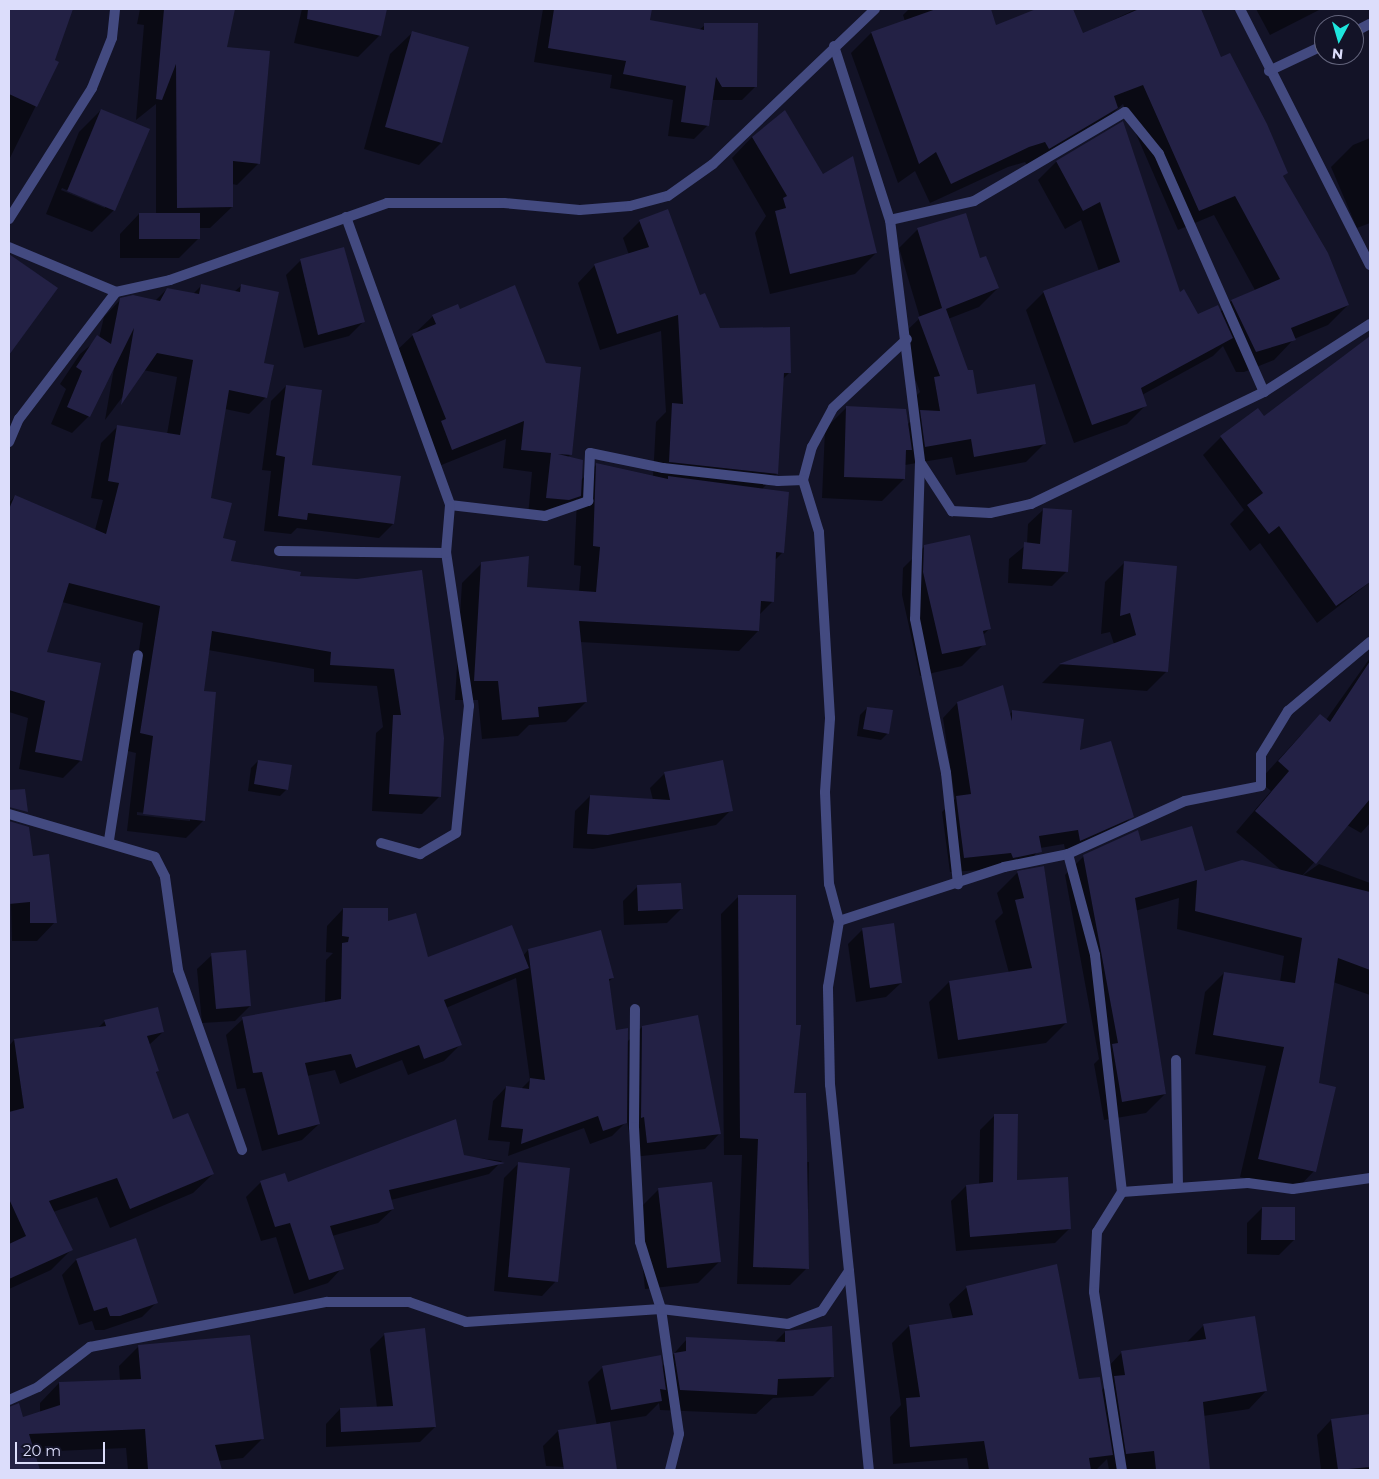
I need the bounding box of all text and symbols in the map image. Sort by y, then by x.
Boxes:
north arrow [1314,15,1364,65]
text: N [1331,44,1344,63]
scale bar [18,1432,108,1464]
text: 20 m [23,1441,61,1460]

